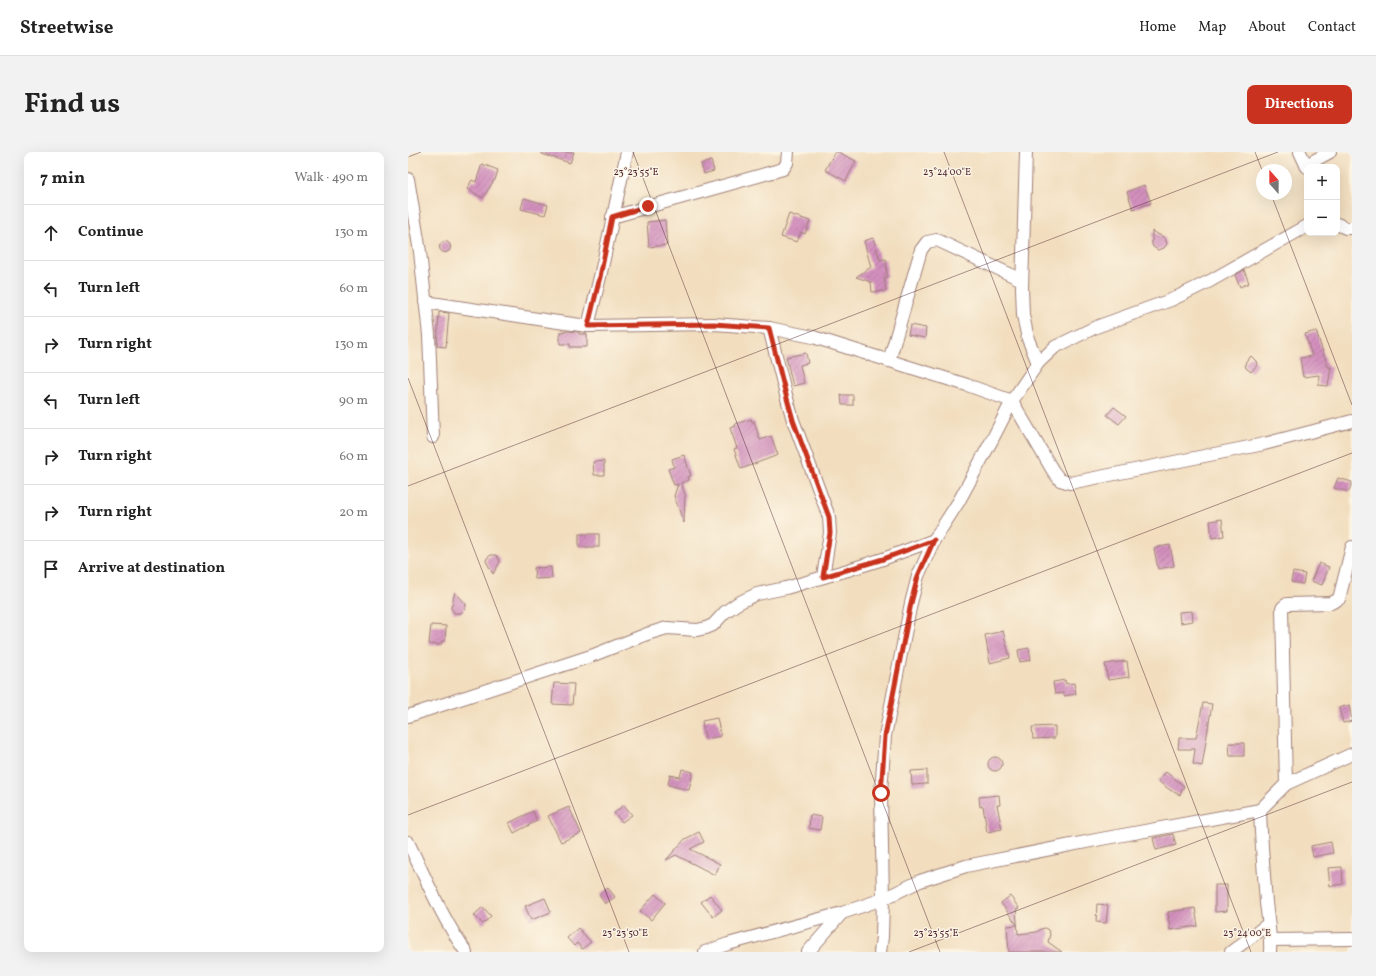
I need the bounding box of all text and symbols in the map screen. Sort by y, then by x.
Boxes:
text: Streetwise [20,15,113,41]
text: Home [1139,18,1176,37]
text: Map [1198,18,1226,37]
text: About [1248,18,1286,37]
text: Contact [1308,18,1356,37]
text: Find us [24,85,120,124]
button: Directions [1247,85,1352,124]
north arrow [1256,164,1292,200]
map controls [1304,164,1340,236]
button: + [1304,164,1340,200]
text: 23°23'55"E [613,165,659,179]
text: 23°24'00"E [923,165,971,179]
text: 7 min [40,167,85,190]
text: Walk · 490 m [294,169,368,187]
route end [639,197,657,215]
button: − [1304,200,1340,236]
icon: ahead [40,222,62,244]
text: Continue [78,222,143,243]
text: 130 m [335,224,368,242]
icon: left [40,278,62,300]
text: Turn left [78,278,140,299]
text: 60 m [340,280,368,298]
icon: right [40,334,62,356]
text: Turn right [78,334,152,355]
text: 130 m [335,336,368,354]
icon: left [40,390,62,412]
text: Turn left [78,390,140,411]
text: 90 m [339,392,368,410]
icon: right [40,446,62,468]
text: Turn right [78,446,152,467]
text: 60 m [340,448,368,466]
icon: right [40,502,62,524]
text: Turn right [78,502,152,523]
text: 20 m [339,504,368,522]
icon: arrive [40,558,62,580]
text: Arrive at destination [78,558,225,579]
route start [872,784,890,802]
text: 23°23'50"E [602,926,648,940]
text: 23°23'55"E [913,926,959,940]
text: 23°24'00"E [1223,926,1271,940]

